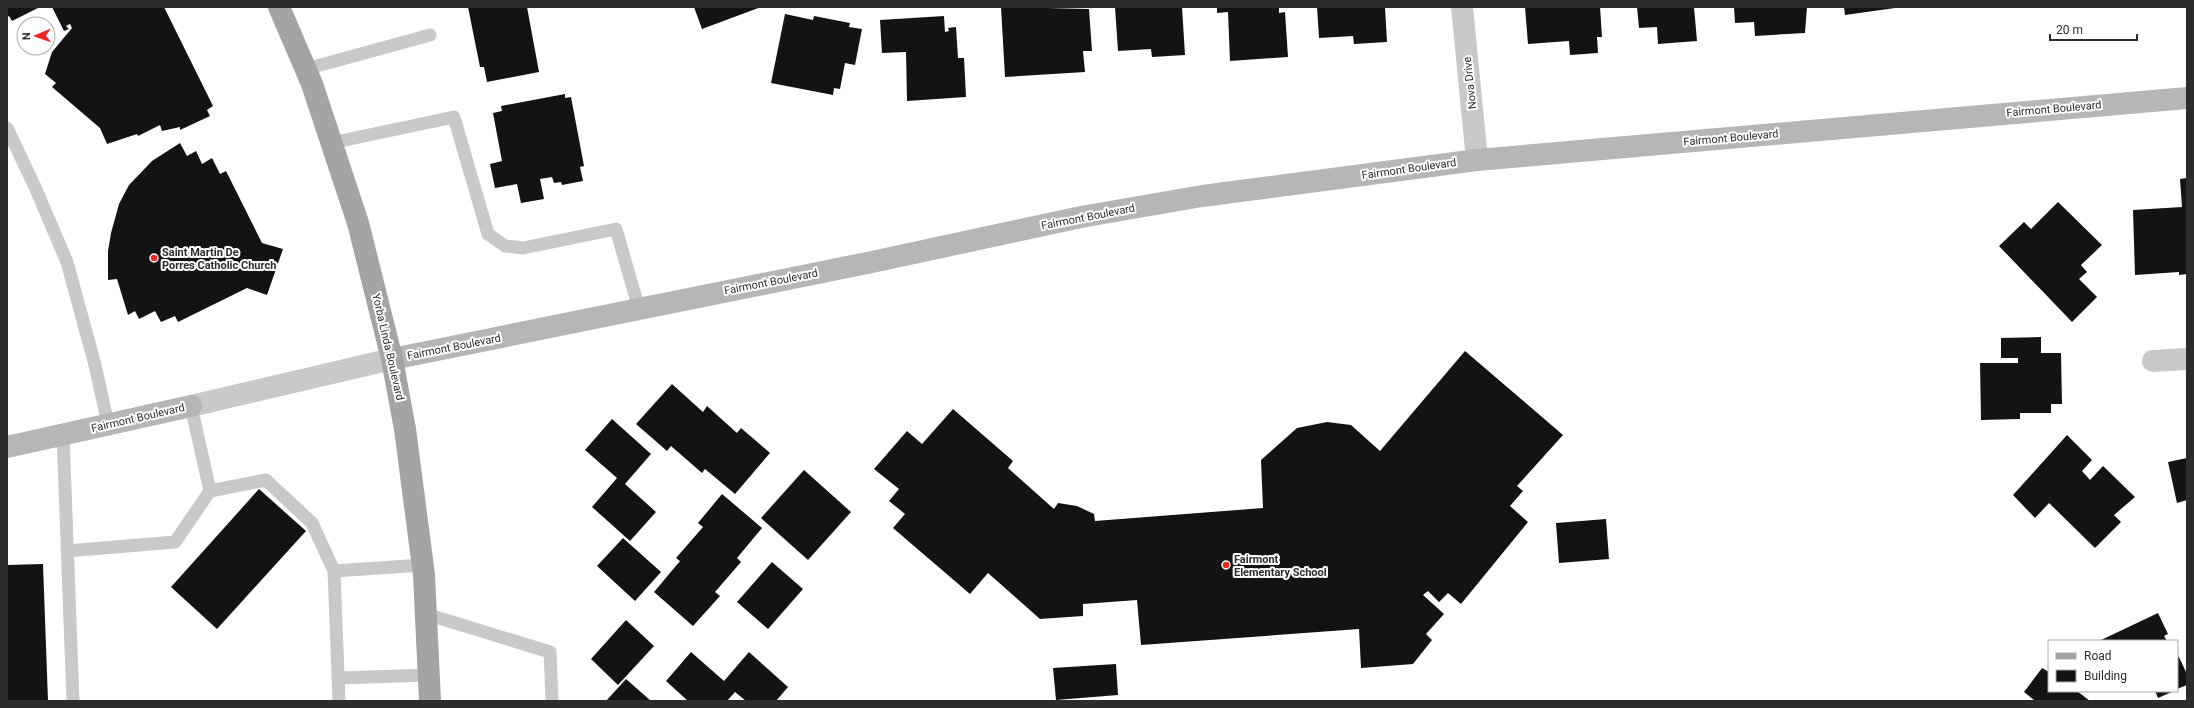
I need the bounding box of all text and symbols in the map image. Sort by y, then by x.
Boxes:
north arrow [16,16,56,56]
scale bar [2050,16,2137,42]
text: 20 m [2056,23,2083,37]
text: N [20,32,33,40]
street label: Nova Drive [1461,56,1479,110]
street label: Fairmont Boulevard [2006,98,2102,120]
street label: Fairmont Boulevard [1683,127,1779,149]
street label: Fairmont Boulevard [1361,156,1457,182]
street label: Fairmont Boulevard [1040,202,1136,232]
place label: Saint Martin De Porres Catholic Church [162,246,276,272]
marker: Saint Martin De Porres Catholic Church [149,253,159,263]
street label: Fairmont Boulevard [723,267,819,297]
street label: Yorba Linda Boulevard [369,292,407,402]
street label: Fairmont Boulevard [406,332,502,362]
street label: Fairmont Boulevard [90,401,186,435]
place label: Fairmont Elementary School [1234,553,1327,579]
marker: Fairmont Elementary School [1221,560,1231,570]
legend [2048,640,2178,692]
text: Road [2084,649,2112,663]
text: Building [2084,669,2127,683]

